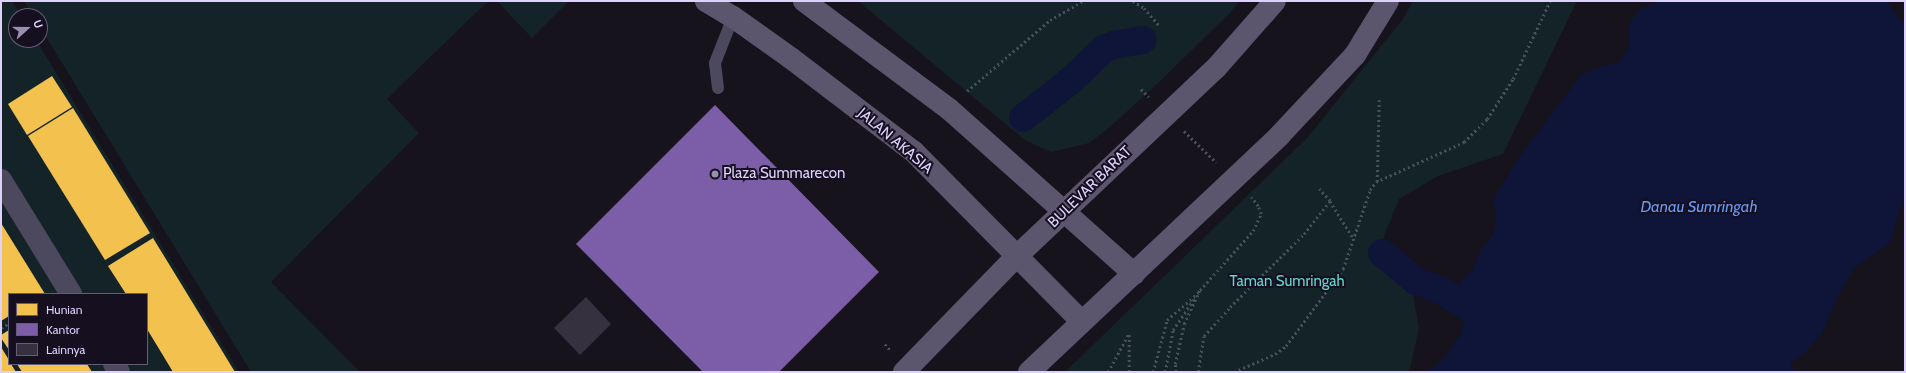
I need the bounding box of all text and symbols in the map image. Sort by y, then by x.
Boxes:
north arrow [8,8,48,48]
text: U [30,18,46,30]
street label: JALAN AKASIA [854,104,936,178]
street label: BULEVAR BARAT [1044,143,1136,231]
place label: Plaza Summarecon [723,165,845,183]
marker: Plaza Summarecon [710,169,720,179]
water label: Danau Sumringah [1640,197,1758,217]
park label: Taman Sumringah [1229,273,1345,291]
legend [8,293,148,365]
text: Hunian [46,302,82,317]
text: Kantor [46,322,80,337]
text: Lainnya [46,342,85,357]

